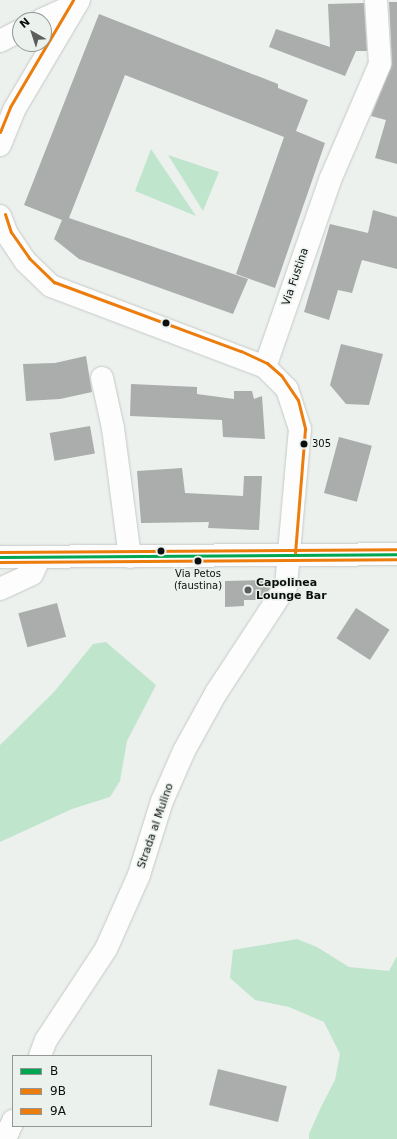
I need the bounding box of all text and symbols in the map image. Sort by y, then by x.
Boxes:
north arrow [12,12,52,52]
text: N [17,15,32,31]
street label: Via Fustina [280,246,312,308]
unlabelled marker [161,318,171,328]
place label: 305 [312,438,331,450]
marker: 305 [299,439,309,449]
unlabelled marker [156,546,166,556]
marker: Via Petos (faustina) [193,556,203,566]
place label: Via Petos (faustina) [174,567,222,590]
place label: Capolinea Lounge Bar [256,577,327,603]
marker: Capolinea Lounge Bar [243,585,253,595]
street label: Strada al Mulino [135,782,177,870]
legend [12,1055,152,1127]
text: B [50,1064,58,1078]
text: 9B [50,1084,66,1098]
text: 9A [50,1104,66,1118]

